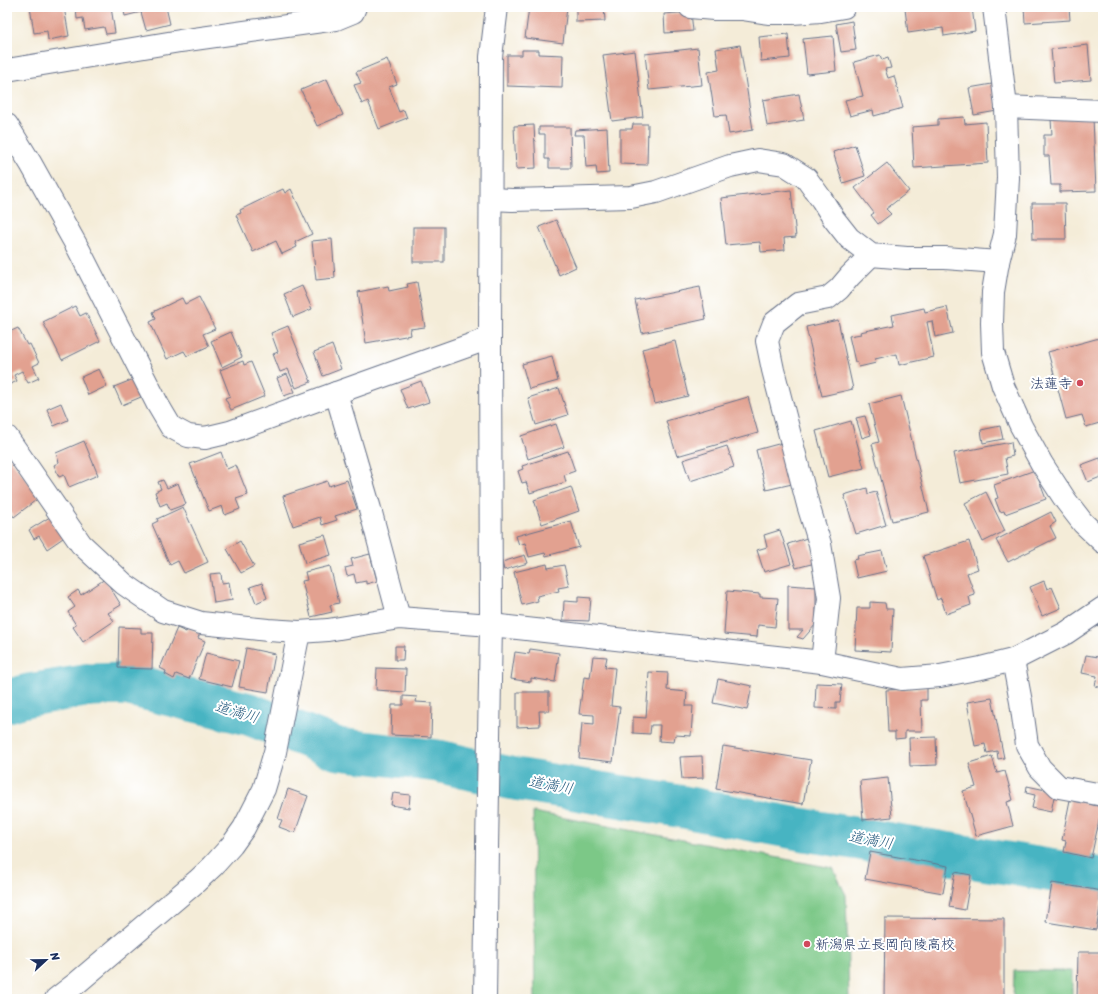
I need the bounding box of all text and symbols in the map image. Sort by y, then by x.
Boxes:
place label: 法蓮寺 [1030,371,1072,396]
marker: 法蓮寺 [1075,378,1085,388]
water label: 道満川 [212,693,262,731]
water label: 道満川 [527,768,575,802]
water label: 道満川 [847,823,895,857]
place label: 新潟県立長岡向陵高校 [815,932,955,957]
marker: 新潟県立長岡向陵高校 [802,939,812,949]
north arrow [26,940,66,980]
text: N [44,948,65,964]

